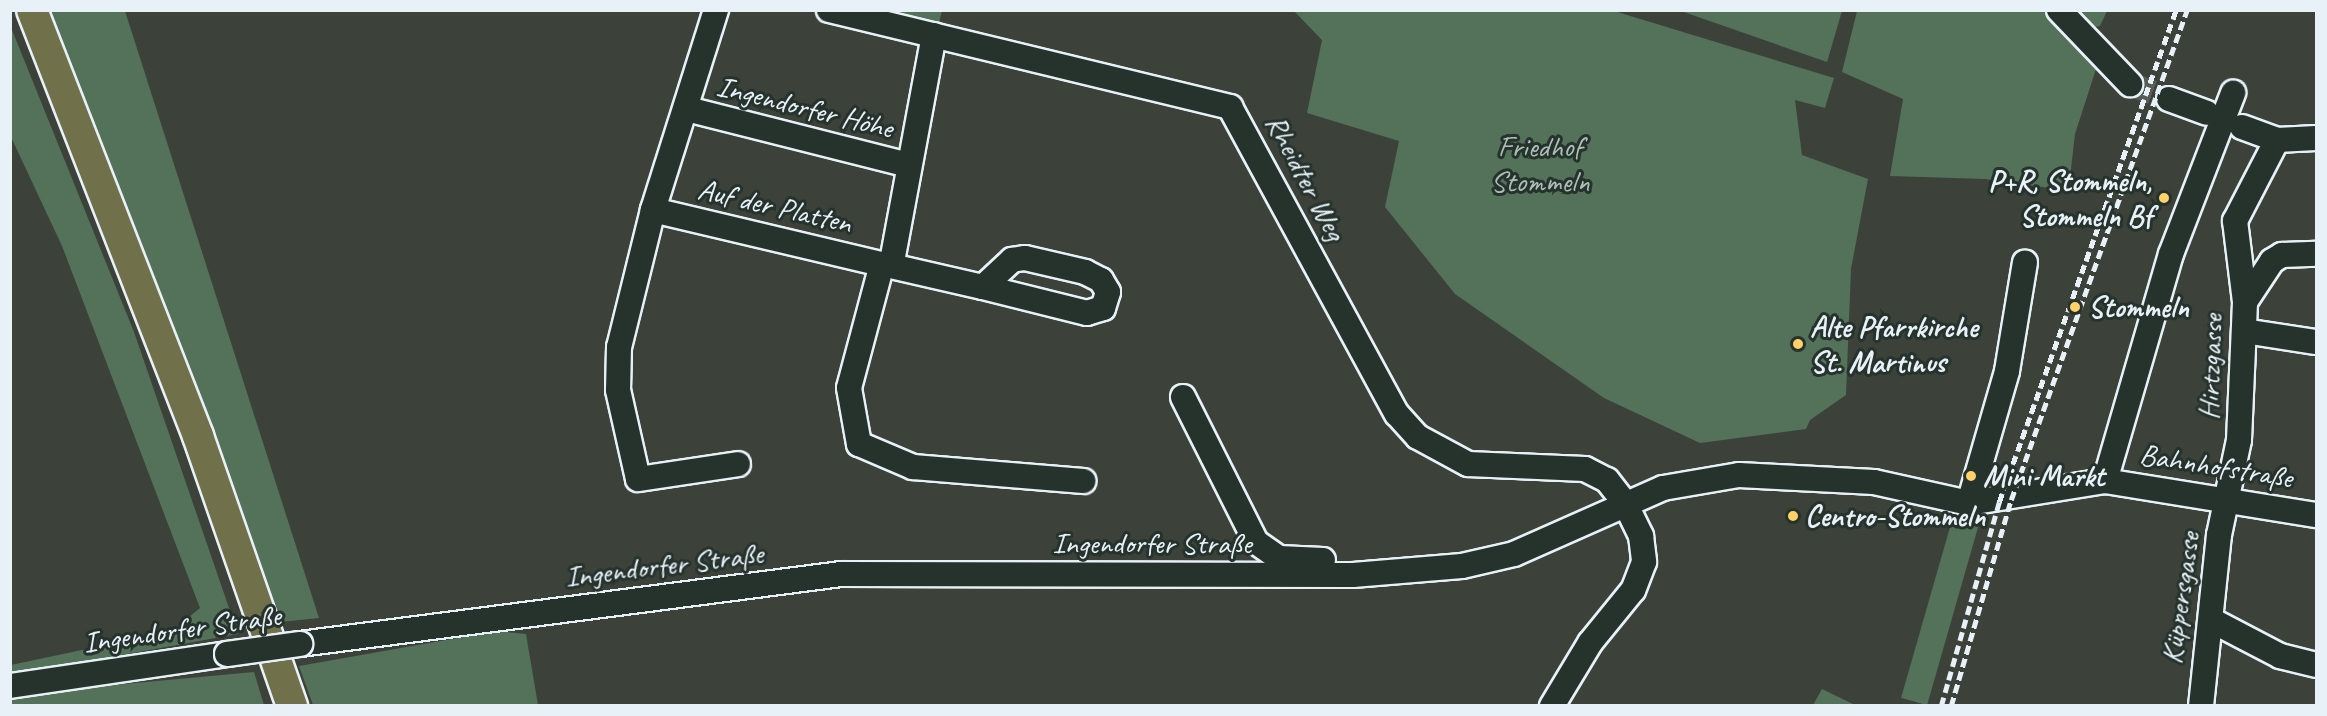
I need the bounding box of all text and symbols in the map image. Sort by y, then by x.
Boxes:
street label: Ingendorfer Höhe [713,68,897,146]
street label: Rheidter Weg [1258,108,1354,246]
park label: Friedhof Stommeln [1490,128,1590,198]
place label: P+R, Stommeln, Stommeln Bf [1988,163,2152,234]
street label: Auf der Platten [694,171,856,241]
marker: P+R, Stommeln, Stommeln Bf [2157,191,2171,205]
place label: Stommeln [2088,289,2189,325]
marker: Stommeln [2066,298,2084,316]
place label: Alte Pfarrkirche St. Martinus [1810,309,1979,380]
street label: Hirtzgasse [2190,313,2230,421]
marker: Alte Pfarrkirche St. Martinus [1791,337,1805,351]
street label: Bahnhofstraße [2137,436,2295,496]
place label: Mini Markt [1983,458,2105,494]
marker: Mini Markt [1964,469,1978,483]
place label: Centro-Stommeln [1805,498,1985,534]
marker: Centro-Stommeln [1786,509,1800,523]
street label: Ingendorfer Straße [1052,525,1252,561]
street label: Küppersgasse [2153,530,2207,666]
street label: Ingendorfer Straße [563,535,765,595]
street label: Ingendorfer Straße [81,597,283,661]

